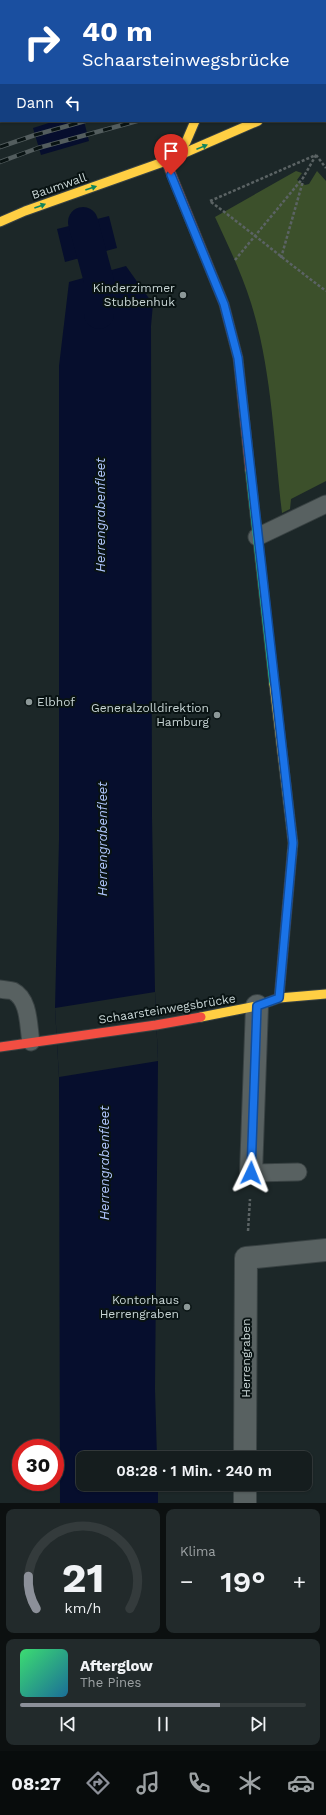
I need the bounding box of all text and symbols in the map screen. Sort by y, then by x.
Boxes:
text: 40 m [82,15,152,48]
icon: right [16,16,68,68]
text: Schaarsteinwegsbrücke [82,49,290,70]
icon: left [62,92,84,114]
text: Dann [16,94,54,112]
pin [154,134,188,175]
icon: arrive [160,140,182,162]
one-way arrow [196,143,208,149]
street label: Baumwall [30,170,89,202]
one-way arrow [86,184,98,190]
one-way arrow [35,202,47,208]
place label: Kinderzimmer Stubbenhuk [93,281,175,309]
marker: Kinderzimmer Stubbenhuk [178,290,188,300]
water label: Herrengrabenfleet [93,457,108,572]
place label: Elbhof [37,695,75,709]
marker: Elbhof [24,697,34,707]
place label: Generalzolldirektion Hamburg [91,701,210,729]
marker: Generalzolldirektion Hamburg [212,710,222,720]
water label: Herrengrabenfleet [95,781,110,896]
street label: Schaarsteinwegsbrücke [98,991,237,1027]
water label: Herrengrabenfleet [97,1105,112,1220]
position arrow [230,1152,272,1194]
place label: Kontorhaus Herrengraben [100,1293,179,1321]
marker: Kontorhaus Herrengraben [182,1302,192,1312]
street label: Herrengraben [239,1318,253,1398]
speed limit sign: 30 [12,1439,64,1491]
text: 08:28 · 1 Min. · 240 m [116,1462,272,1480]
text: Klima [180,1544,216,1559]
text: 21 [62,1553,104,1602]
text: 19° [220,1564,266,1599]
text: − [180,1569,193,1594]
text: + [293,1569,306,1594]
text: km/h [65,1600,101,1616]
text: Afterglow [80,1657,153,1675]
text: The Pines [80,1675,141,1690]
icon: previous [57,1713,79,1735]
icon: pause [152,1713,174,1735]
icon: next [247,1713,269,1735]
icon: directions [84,1769,112,1797]
icon: music [134,1769,162,1797]
icon: phone [185,1769,213,1797]
icon: climate [236,1769,264,1797]
icon: car [287,1769,315,1797]
text: 08:27 [11,1773,61,1794]

